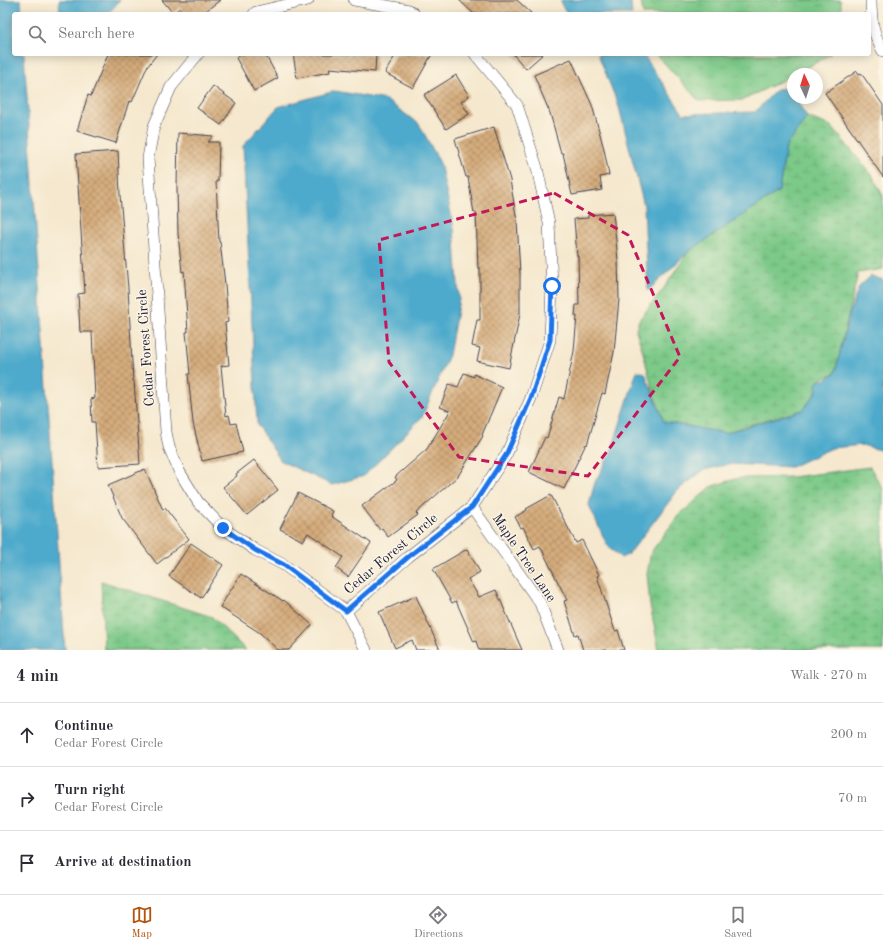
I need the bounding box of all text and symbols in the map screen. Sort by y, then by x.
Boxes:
search box [12,12,871,56]
icon: search [26,23,48,45]
text: Search here [58,27,135,42]
north arrow [787,68,823,104]
route start [543,277,561,295]
street label: Cedar Forest Circle [135,289,157,407]
street label: Cedar Forest Circle [342,511,440,597]
street label: Maple Tree Lane [489,511,559,605]
route end [214,519,232,537]
text: 4 min [16,668,59,685]
text: Walk · 270 m [790,669,867,682]
text: Continue [54,719,113,734]
icon: ahead [16,724,38,746]
text: 200 m [830,728,867,741]
text: Cedar Forest Circle [54,737,163,750]
text: Turn right [54,783,125,798]
icon: right [16,788,38,810]
text: 70 m [838,792,867,805]
text: Cedar Forest Circle [54,801,163,814]
icon: arrive [16,852,38,874]
text: Arrive at destination [54,855,192,870]
tab: Map [131,904,153,942]
tab: Directions [414,904,463,942]
tab: Saved [724,904,752,942]

